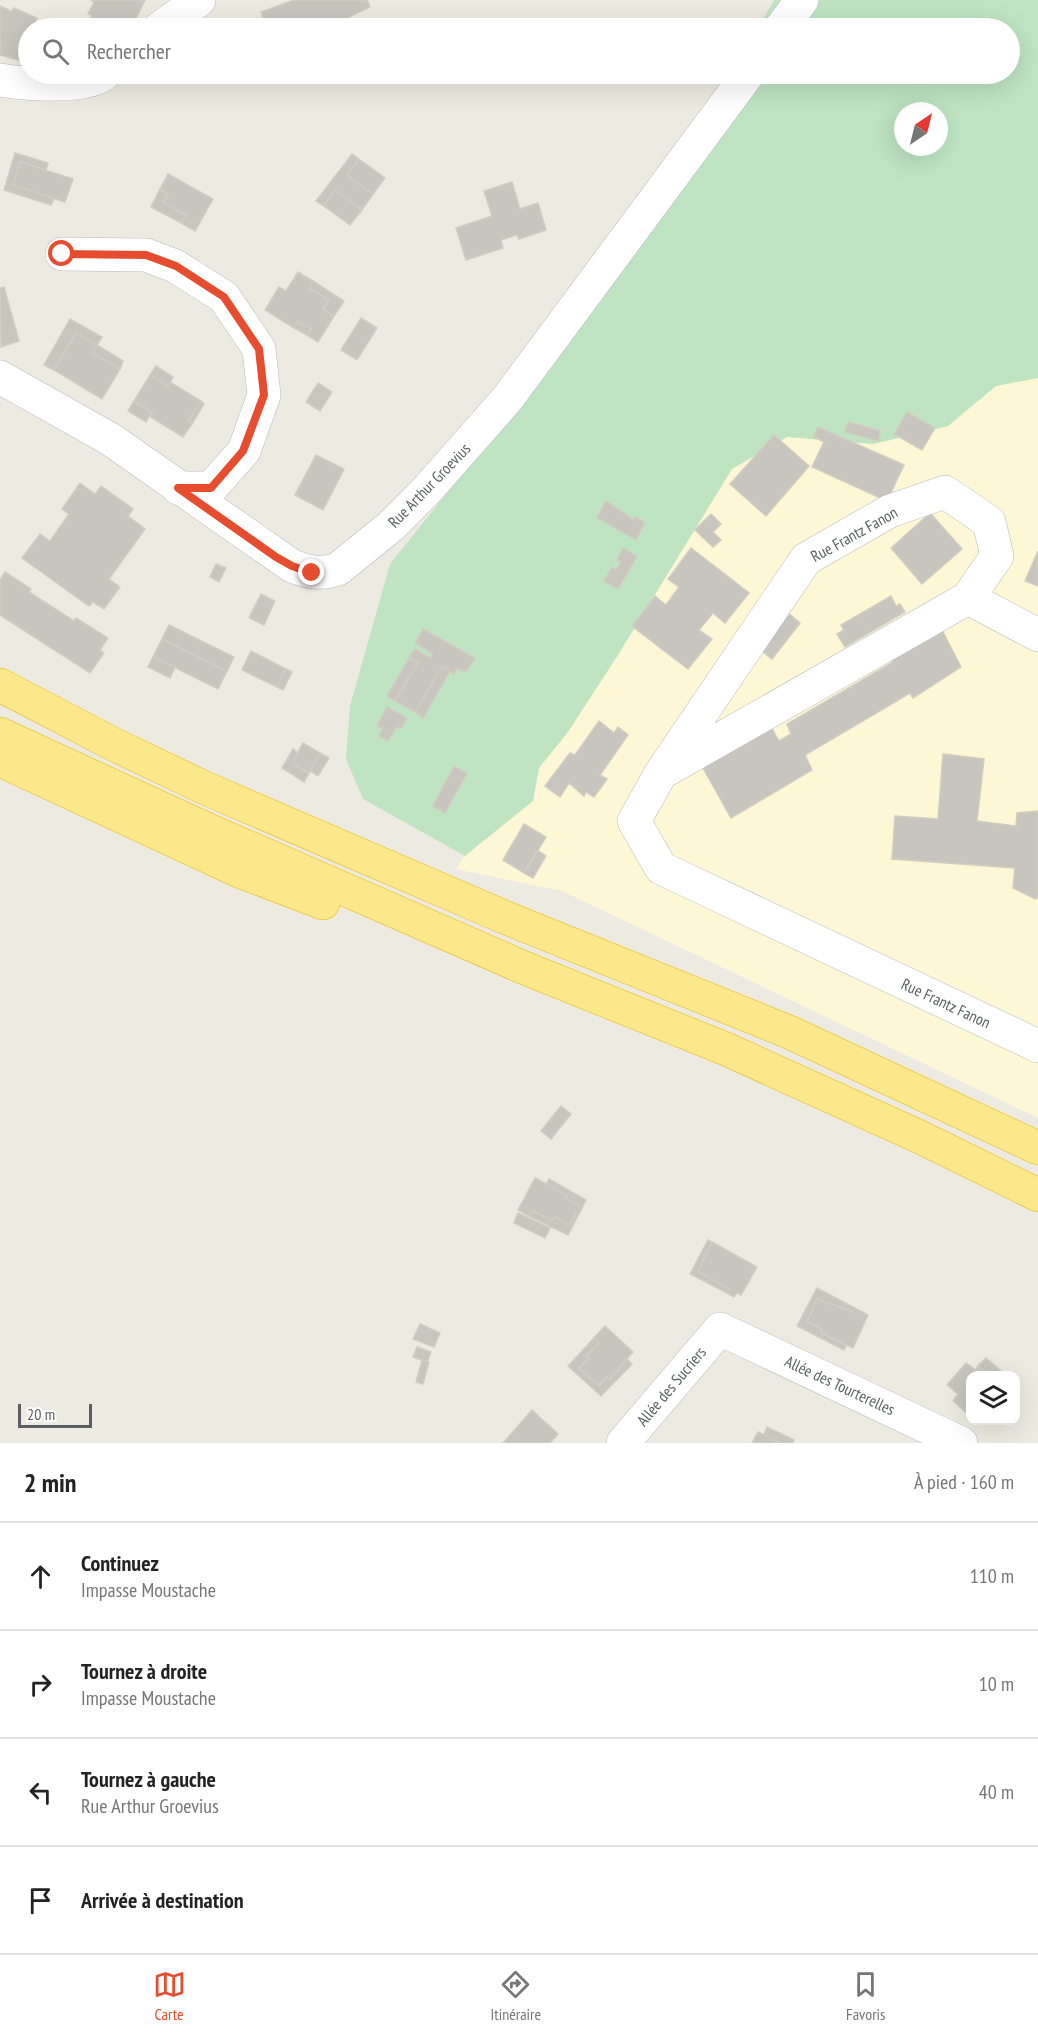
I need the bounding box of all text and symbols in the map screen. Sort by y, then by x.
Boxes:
search box [18,18,1020,84]
icon: search [39,35,72,68]
text: Rechercher [87,37,171,65]
north arrow [894,102,948,156]
route start [48,240,74,266]
street label: Rue Arthur Groevius [384,438,474,532]
street label: Rue Frantz Fanon [807,502,901,566]
route end [298,559,324,585]
street label: Rue Frantz Fanon [898,974,994,1032]
street label: Allée des Sucriers [632,1342,710,1430]
street label: Allée des Tourterelles [782,1351,898,1419]
map controls [966,1371,1020,1425]
button: layers [966,1371,1020,1425]
scale bar [18,1401,92,1428]
text: 20 m [27,1404,55,1424]
text: 2 min [24,1466,77,1499]
text: À pied · 160 m [914,1469,1014,1495]
text: Continuez [81,1549,159,1577]
icon: ahead [24,1560,57,1593]
text: 110 m [970,1563,1014,1589]
text: Impasse Moustache [81,1577,216,1603]
text: Tournez à droite [81,1657,207,1685]
icon: right [24,1668,57,1701]
text: 10 m [979,1671,1014,1697]
text: Impasse Moustache [81,1685,216,1711]
text: Tournez à gauche [81,1765,216,1793]
icon: left [24,1776,57,1809]
text: 40 m [979,1779,1014,1805]
text: Rue Arthur Groevius [81,1793,219,1819]
icon: arrive [24,1884,57,1917]
text: Arrivée à destination [81,1886,244,1914]
tab: Carte [153,1968,186,2024]
tab: Itinéraire [491,1968,541,2024]
tab: Favoris [846,1968,885,2024]

